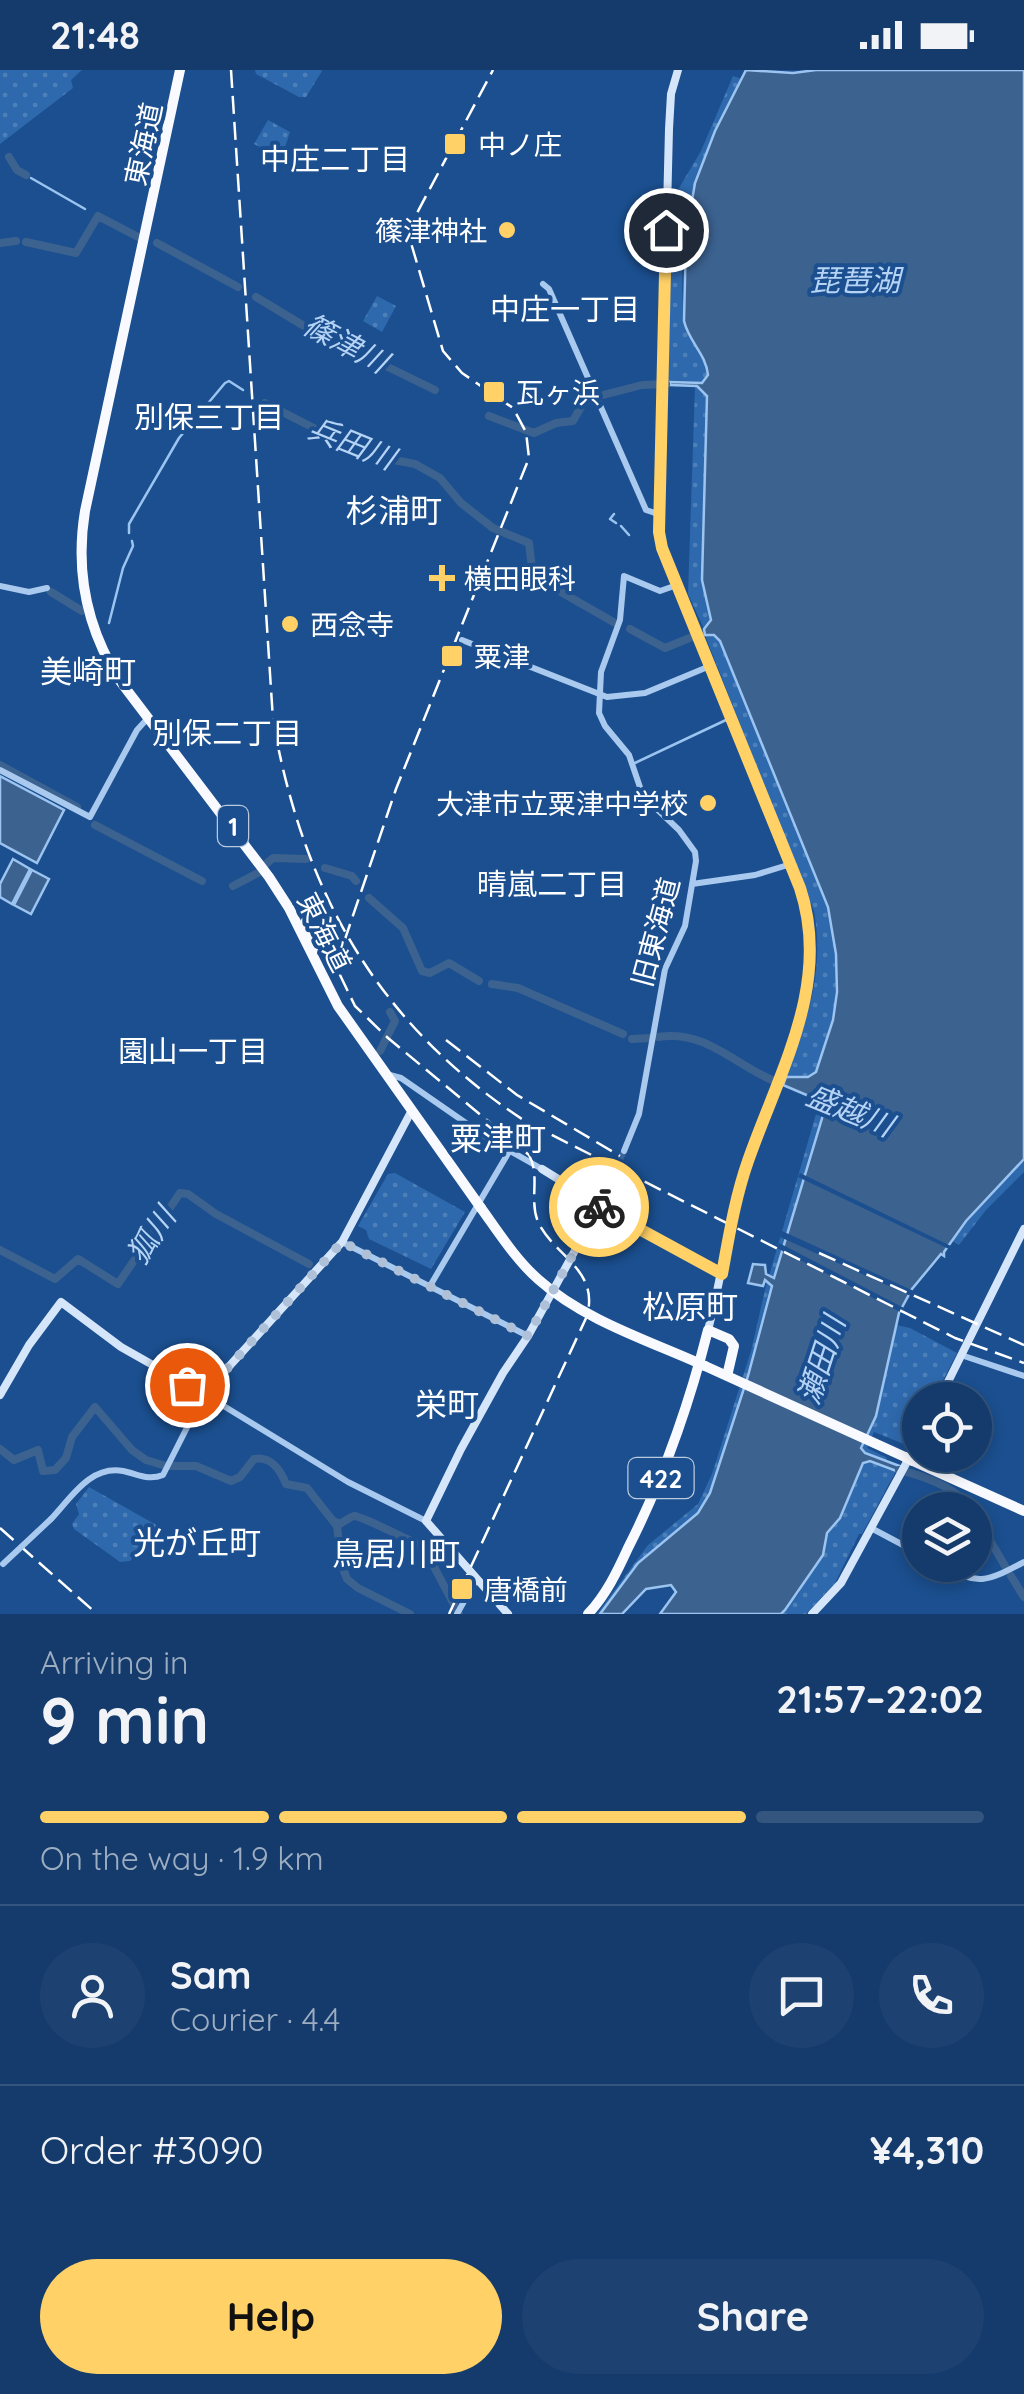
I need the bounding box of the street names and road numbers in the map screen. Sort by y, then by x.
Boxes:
street label: 東海道 [117,99,169,189]
road number: 1 [218,806,248,846]
street label: 旧東海道 [624,873,686,991]
street label: 東海道 [290,887,360,977]
road number: 422 [628,1458,694,1498]

